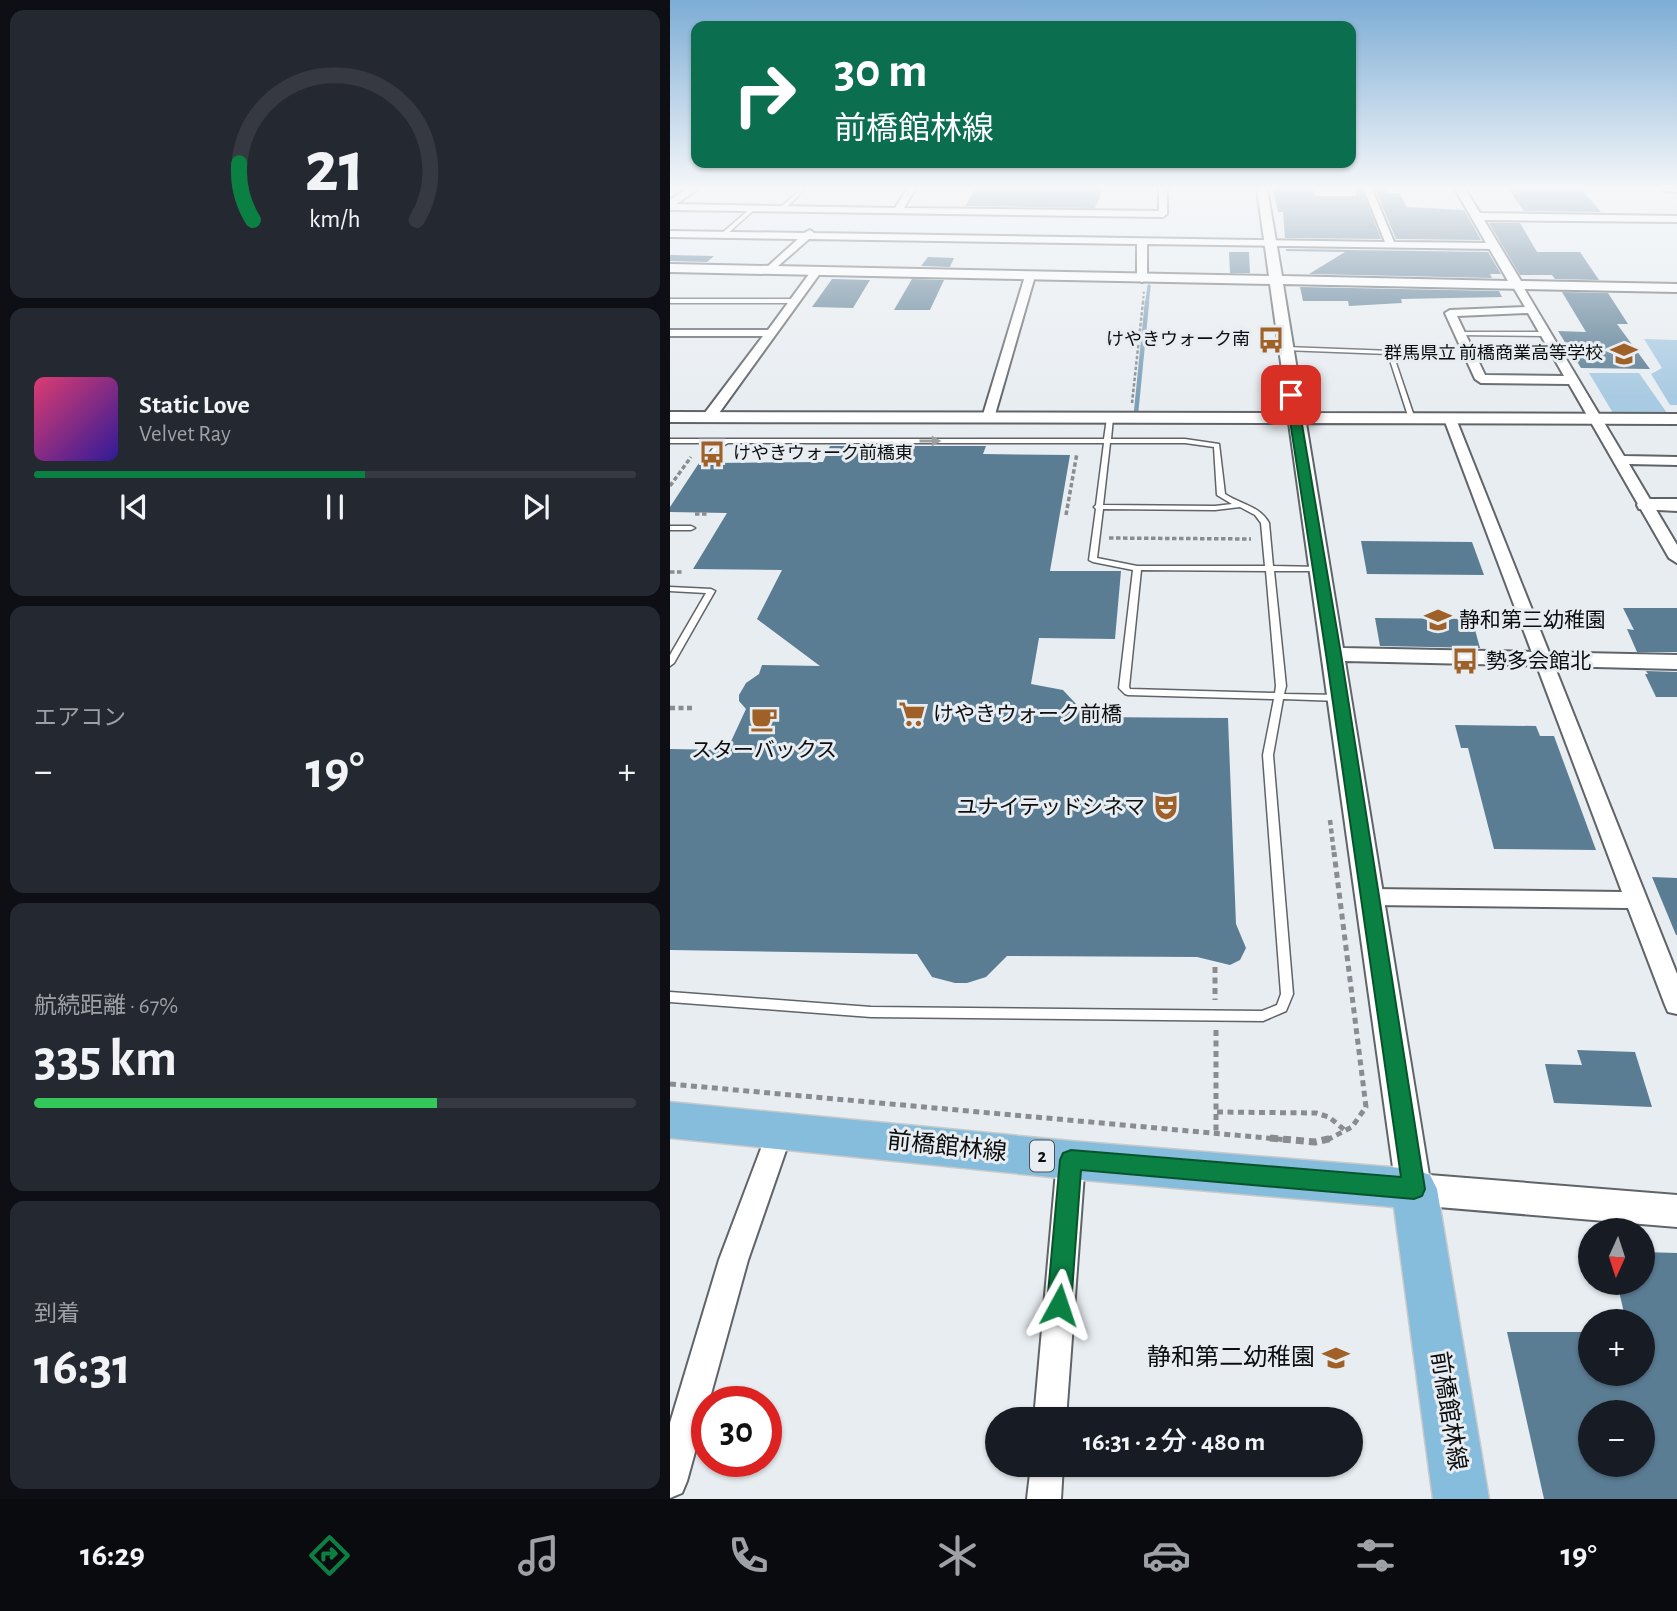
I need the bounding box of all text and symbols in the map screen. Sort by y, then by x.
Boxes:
text: 30 m [834,47,928,96]
icon: right [719,49,810,140]
text: 前橋館林線 [834,113,994,145]
text: 21 [305,132,365,205]
text: km/h [309,207,361,232]
bus stop icon: けやきウォーク南 [1256,325,1286,355]
place label: けやきウォーク南 [1106,330,1250,349]
school or university icon: 群馬県立 前橋商業高等学校 [1609,339,1639,369]
place label: 群馬県立 前橋商業高等学校 [1384,343,1603,363]
pin [1261,365,1321,425]
icon: arrive [1272,376,1310,414]
text: Static Love [139,392,250,418]
text: Velvet Ray [139,423,231,446]
one-way arrow [919,435,941,447]
bus stop icon: けやきウォーク前橋東 [697,439,727,469]
place label: けやきウォーク前橋東 [733,443,913,463]
icon: previous [115,488,153,526]
icon: pause [316,488,354,526]
icon: next [517,488,555,526]
school or university icon: 静和第三幼稚園 [1423,605,1453,635]
place label: 静和第三幼稚園 [1459,609,1606,631]
bus stop icon: 勢多会館北 [1450,646,1480,676]
place label: 勢多会館北 [1486,650,1591,672]
supermarket icon: けやきウォーク前橋 [897,699,927,729]
place label: けやきウォーク前橋 [933,703,1122,725]
cafe icon: スターバックス [749,704,779,734]
text: エアコン [34,707,126,730]
place label: スターバックス [691,739,837,761]
text: 19° [305,745,365,797]
text: − [34,753,52,791]
text: + [618,753,636,791]
theatre icon: ユナイテッドシネマ [1151,792,1181,822]
place label: ユナイテッドシネマ [956,797,1145,818]
text: 航続距離 · 67% [34,995,178,1018]
text: 335 km [34,1033,177,1085]
street label: 前橋館林線 [886,1127,1008,1165]
road number: 2 [1030,1140,1054,1172]
north arrow [1578,1218,1655,1295]
map controls [1578,1218,1655,1477]
position arrow [1022,1268,1096,1342]
text: 到着 [34,1303,80,1326]
button: + [1578,1309,1655,1386]
text: 16:31 [34,1341,131,1393]
school or university icon: 静和第二幼稚園 [1321,1343,1351,1373]
place label: 静和第二幼稚園 [1147,1344,1315,1370]
street label: 前橋館林線 [1427,1350,1471,1472]
speed limit sign: 30 [691,1386,782,1477]
button: − [1578,1400,1655,1477]
text: 16:31 · 2 分 · 480 m [1083,1429,1265,1455]
icon: directions [305,1531,354,1580]
icon: music [514,1531,563,1580]
icon: phone [724,1531,773,1580]
icon: climate [933,1531,982,1580]
icon: car [1142,1531,1191,1580]
icon: filters [1351,1531,1400,1580]
text: 16:29 [80,1539,145,1571]
text: 19° [1560,1539,1597,1571]

